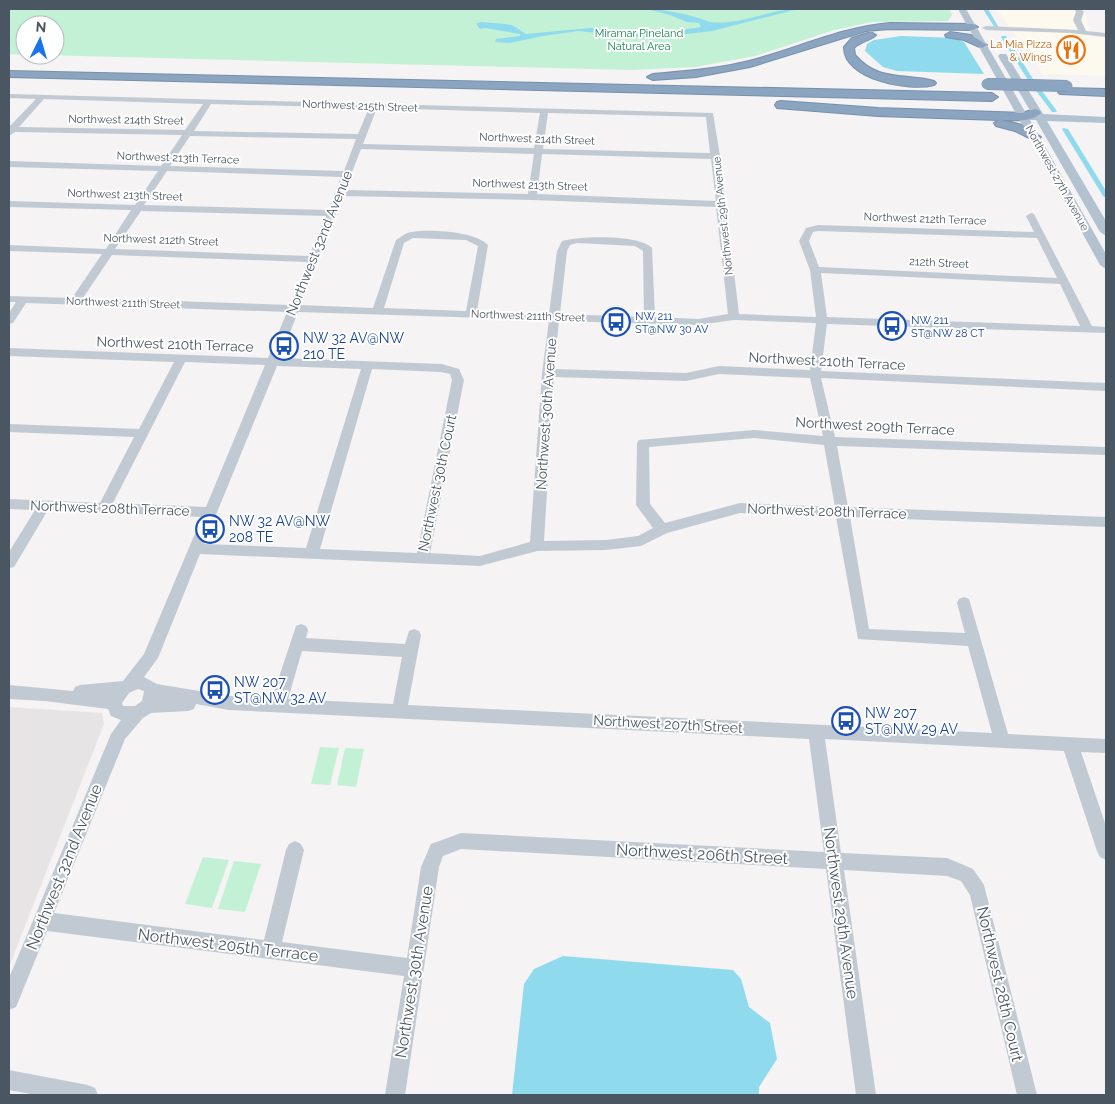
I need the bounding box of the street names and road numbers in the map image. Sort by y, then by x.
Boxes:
street label: Northwest 215th Street [302,97,418,115]
street label: Northwest 214th Street [68,112,184,128]
street label: Northwest 27th Avenue [1023,123,1092,233]
street label: Northwest 214th Street [479,130,595,148]
street label: Northwest 213th Terrace [116,149,240,167]
street label: Northwest 29th Avenue [710,156,736,276]
street label: Northwest 32nd Avenue [283,168,355,318]
street label: Northwest 213th Street [472,176,588,194]
street label: Northwest 213th Street [67,186,183,204]
street label: Northwest 212th Terrace [864,210,987,228]
street label: Northwest 212th Street [103,231,219,249]
street label: 212th Street [909,255,969,271]
street label: Northwest 211th Street [66,295,181,312]
street label: Northwest 211th Street [471,308,586,325]
street label: Northwest 210th Terrace [96,333,254,355]
street label: Northwest 30th Avenue [533,338,559,490]
street label: Northwest 210th Terrace [748,349,906,373]
street label: Northwest 30th Court [415,413,459,553]
street label: Northwest 209th Terrace [795,414,955,438]
street label: Northwest 208th Terrace [30,497,190,519]
street label: Northwest 208th Terrace [747,500,907,522]
street label: Northwest 207th Street [593,712,743,736]
street label: Northwest 32nd Avenue [22,781,106,953]
street label: Northwest 29th Avenue [820,826,862,1000]
street label: Northwest 206th Street [616,840,789,868]
street label: Northwest 30th Avenue [391,885,437,1059]
street label: Northwest 28th Court [973,905,1027,1064]
street label: Northwest 205th Terrace [137,925,319,965]

